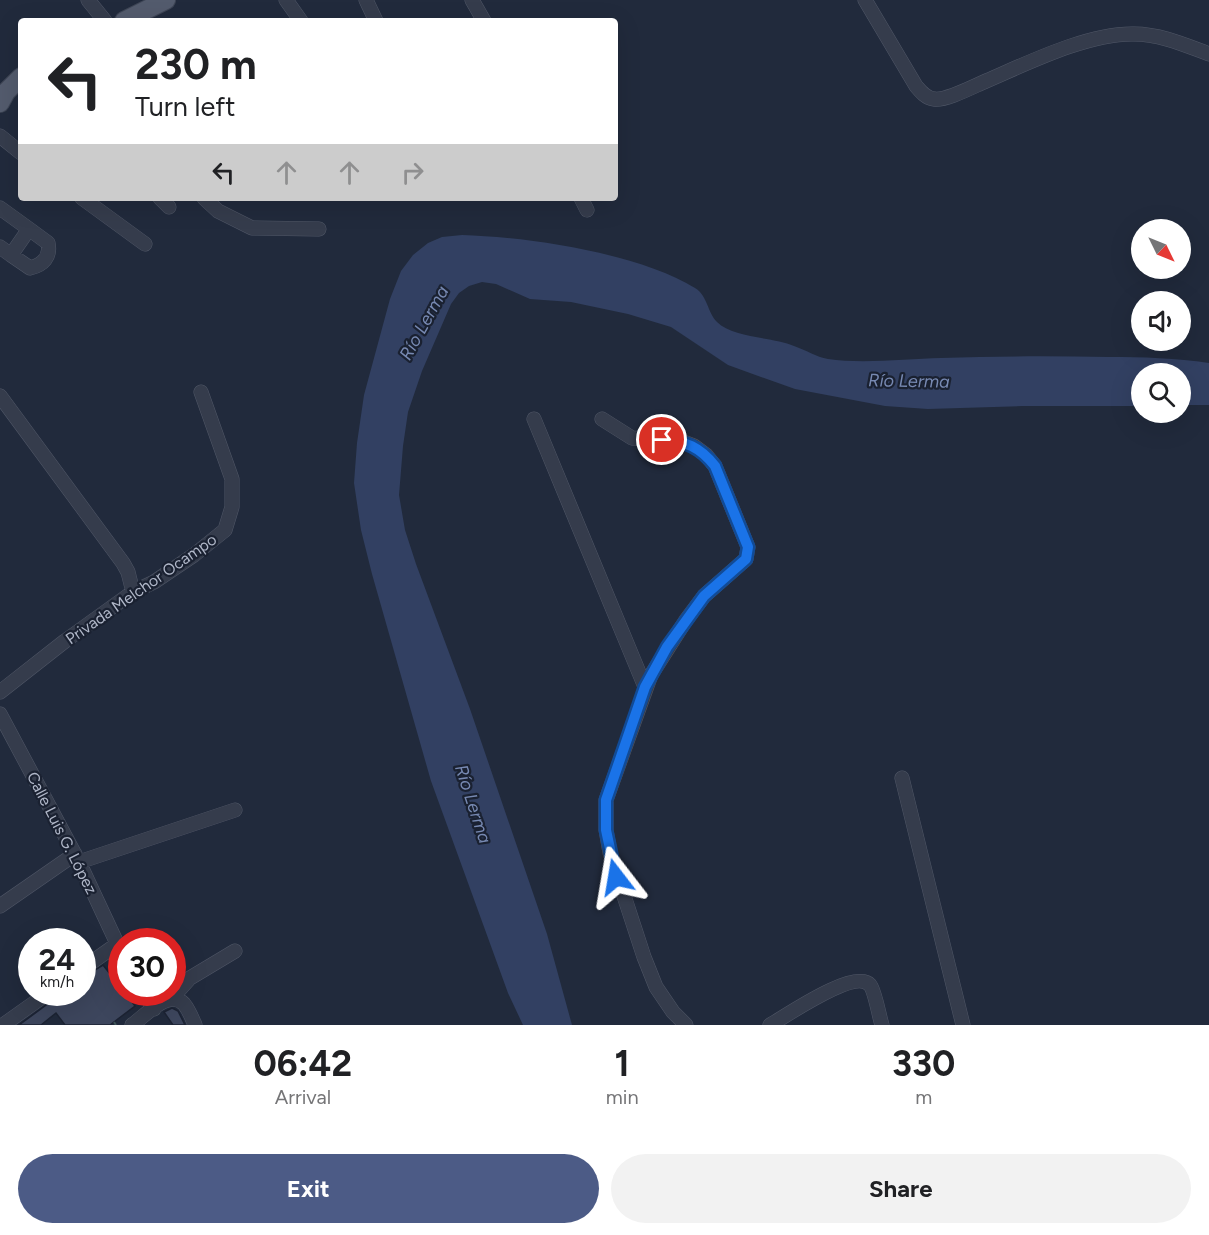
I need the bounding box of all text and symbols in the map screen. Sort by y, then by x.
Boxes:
text: 230 m [135,39,257,90]
icon: left [36,42,114,120]
text: Turn left [135,90,235,123]
icon: left [207,156,240,189]
icon: ahead [270,156,303,189]
icon: ahead [333,156,366,189]
icon: right [396,156,429,189]
north arrow [1131,219,1191,279]
map controls [1131,219,1191,423]
water label: Río Lerma [395,282,454,364]
button: sound [1131,291,1191,351]
button: search [1131,363,1191,423]
water label: Río Lerma [868,369,950,393]
pin [636,414,687,465]
icon: arrive [645,423,678,456]
street label: Privada Melchor Ocampo [62,530,220,648]
water label: Río Lerma [450,762,496,847]
street label: Calle Luis G. López [23,769,101,898]
position arrow [584,845,648,909]
speed limit sign: 30 [108,928,186,1006]
text: 24 [39,941,75,978]
text: km/h [40,973,74,991]
text: 06:42 [254,1042,352,1085]
text: 1 [615,1042,630,1085]
text: 330 [892,1042,955,1085]
text: Arrival [275,1085,331,1109]
text: min [606,1085,639,1109]
text: m [915,1085,932,1109]
button: Exit [18,1154,599,1223]
button: Share [611,1154,1191,1223]

